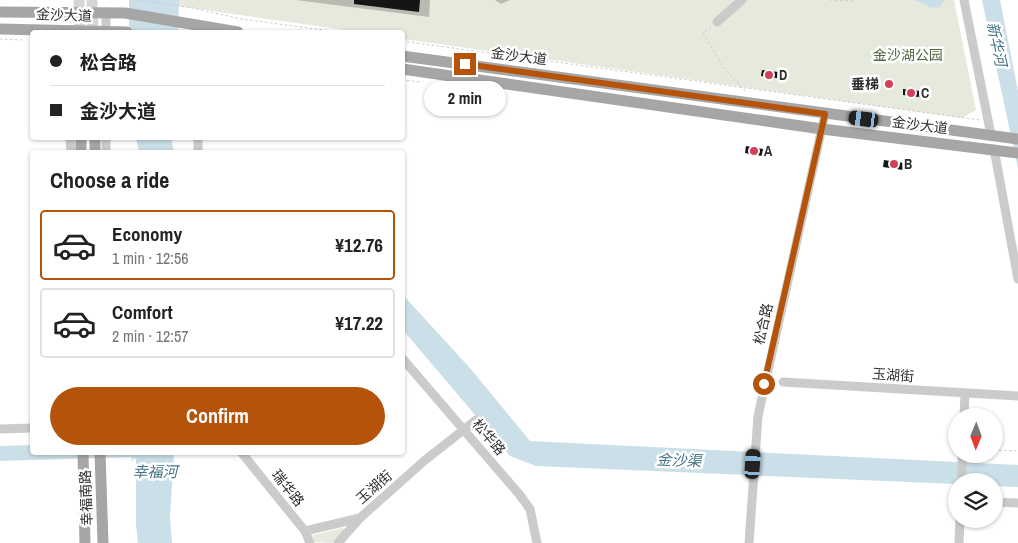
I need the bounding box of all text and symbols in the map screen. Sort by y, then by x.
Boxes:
street label: 金沙大道 [36,5,92,25]
water label: 新华河 [982,20,1013,71]
street label: 金沙大道 [490,44,548,68]
park label: 金沙湖公园 [873,46,943,64]
text: 松合路 [80,49,137,75]
route end [454,53,476,75]
place label: D [779,66,787,84]
marker: D [763,69,775,81]
place label: 垂梯 [851,75,879,93]
marker: 垂梯 [883,78,895,90]
callout: 2 min [424,82,506,116]
place label: C [921,84,929,102]
text: 2 min [448,87,482,109]
marker: C [905,87,917,99]
text: 金沙大道 [80,98,156,124]
car [848,110,879,128]
street label: 金沙大道 [891,113,949,137]
place label: A [764,142,773,160]
marker: A [748,145,760,157]
place label: B [904,155,912,173]
marker: B [888,158,900,170]
text: Choose a ride [50,165,169,195]
text: Economy [112,221,182,247]
icon: car [52,223,97,268]
text: ¥12.76 [335,232,383,258]
text: 1 min · 12:56 [112,247,189,269]
text: Comfort [112,299,173,325]
icon: car [52,301,97,346]
street label: 松合路 [750,302,776,346]
text: ¥17.22 [335,310,383,336]
text: 2 min · 12:57 [112,325,189,347]
street label: 玉湖街 [871,365,915,385]
route start [753,373,775,395]
button: Confirm [50,387,385,445]
north arrow [948,408,1002,462]
map controls [948,408,1003,528]
street label: 松华路 [469,415,509,459]
water label: 金沙渠 [656,449,704,471]
car [744,449,761,479]
water label: 幸福河 [132,461,180,482]
street label: 瑞华路 [268,466,308,510]
street label: 玉湖街 [352,466,396,508]
street label: 幸福南路 [76,470,96,526]
button: layers [948,473,1003,528]

